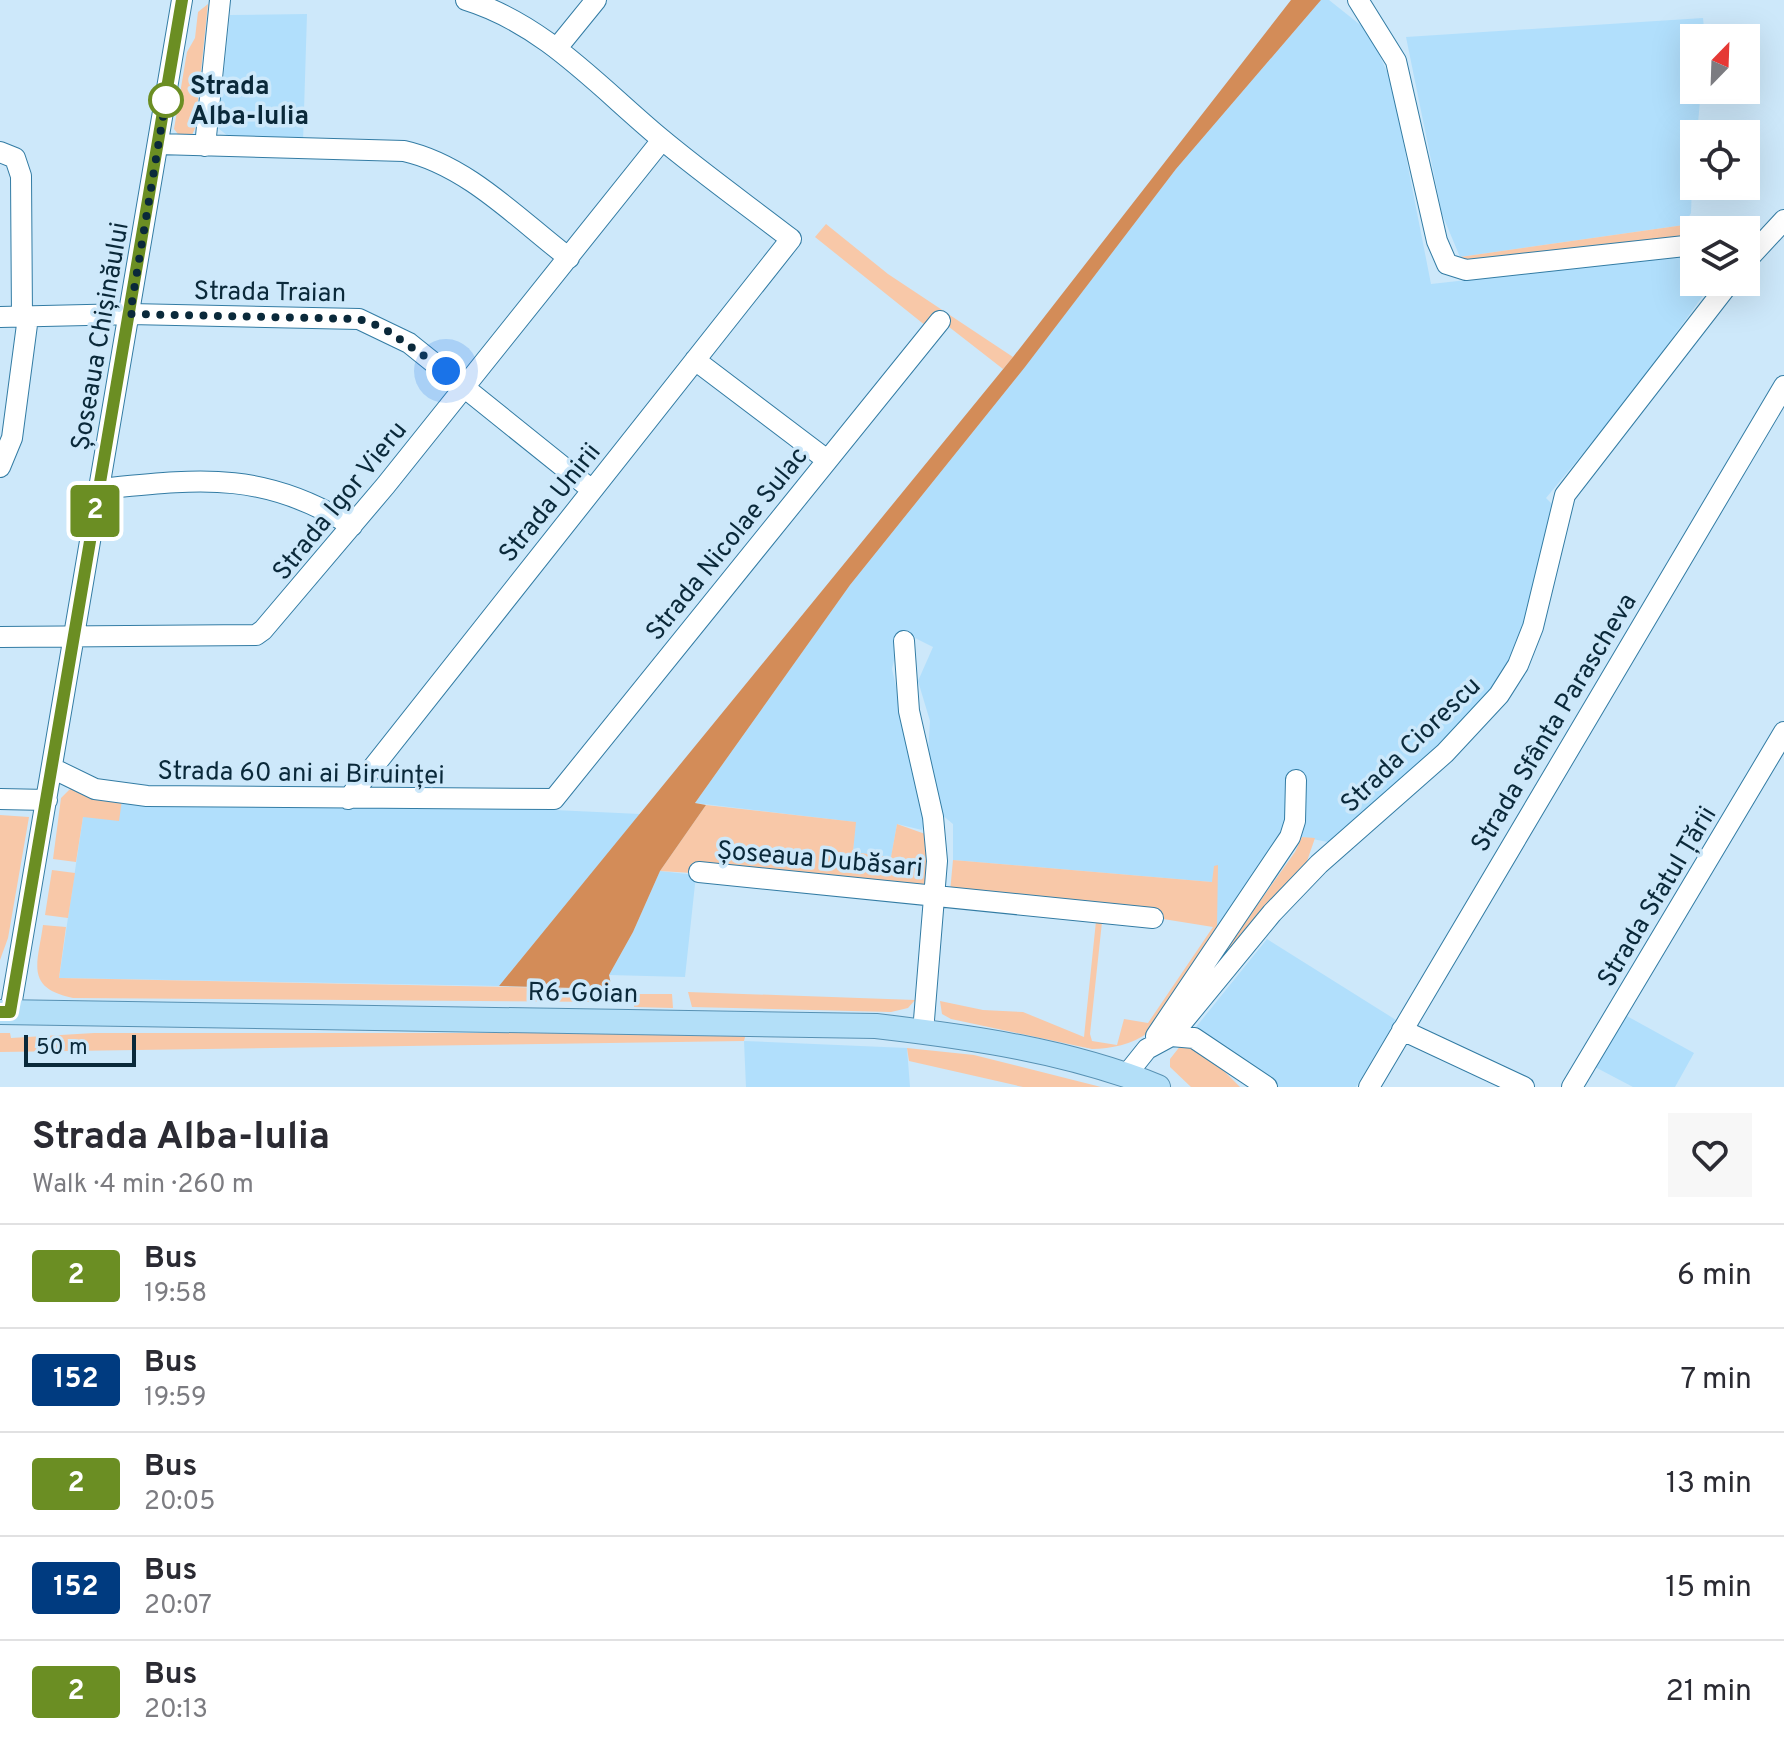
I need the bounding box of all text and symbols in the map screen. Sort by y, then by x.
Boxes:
north arrow [1680,24,1760,104]
map controls [1680,24,1760,296]
place label: Strada Alba-Iulia [190,71,309,134]
marker: Strada Alba-Iulia [149,83,183,117]
button: locate [1680,120,1760,200]
button: layers [1680,216,1760,296]
street label: Șoseaua Chișinăului [65,220,138,453]
street label: Strada Traian [193,276,346,311]
your location [426,351,466,391]
street label: Strada Igor Vieru [266,415,415,588]
street label: Strada Unirii [493,437,609,570]
street label: Strada Nicolae Sulac [640,441,816,648]
line badge: 2 [69,485,121,537]
text: 2 [86,493,104,529]
street label: Strada Sfânta Parascheva [1465,588,1645,859]
street label: Strada Ciorescu [1335,671,1489,821]
street label: Strada 60 ani ai Biruinței [157,755,445,794]
street label: Strada Sfatul Țării [1591,801,1725,994]
street label: Șoseaua Dubăsari [715,835,924,886]
street label: R6-Goian [527,977,639,1012]
scale bar [24,1031,136,1067]
text: 50 m [36,1035,88,1062]
button: heart [1668,1113,1752,1197]
text: Strada Alba-Iulia [32,1114,330,1163]
text: Walk · 4 min · 260 m [32,1169,254,1202]
text: Bus [144,1241,197,1278]
text: 2 [67,1258,85,1294]
text: 6 min [1677,1258,1752,1295]
text: 19:58 [144,1278,207,1311]
text: Bus [144,1345,197,1382]
text: 152 [53,1362,99,1398]
text: 7 min [1681,1362,1752,1399]
text: 19:59 [144,1382,206,1415]
text: Bus [144,1449,197,1486]
text: 2 [67,1466,85,1502]
text: 13 min [1666,1466,1752,1503]
text: 20:05 [144,1486,215,1519]
text: Bus [144,1553,197,1590]
text: 152 [53,1570,99,1606]
text: 15 min [1665,1570,1752,1607]
text: 20:07 [144,1590,212,1623]
text: Bus [144,1657,197,1694]
text: 2 [67,1674,85,1710]
text: 21 min [1665,1674,1752,1711]
text: 20:13 [144,1694,208,1727]

